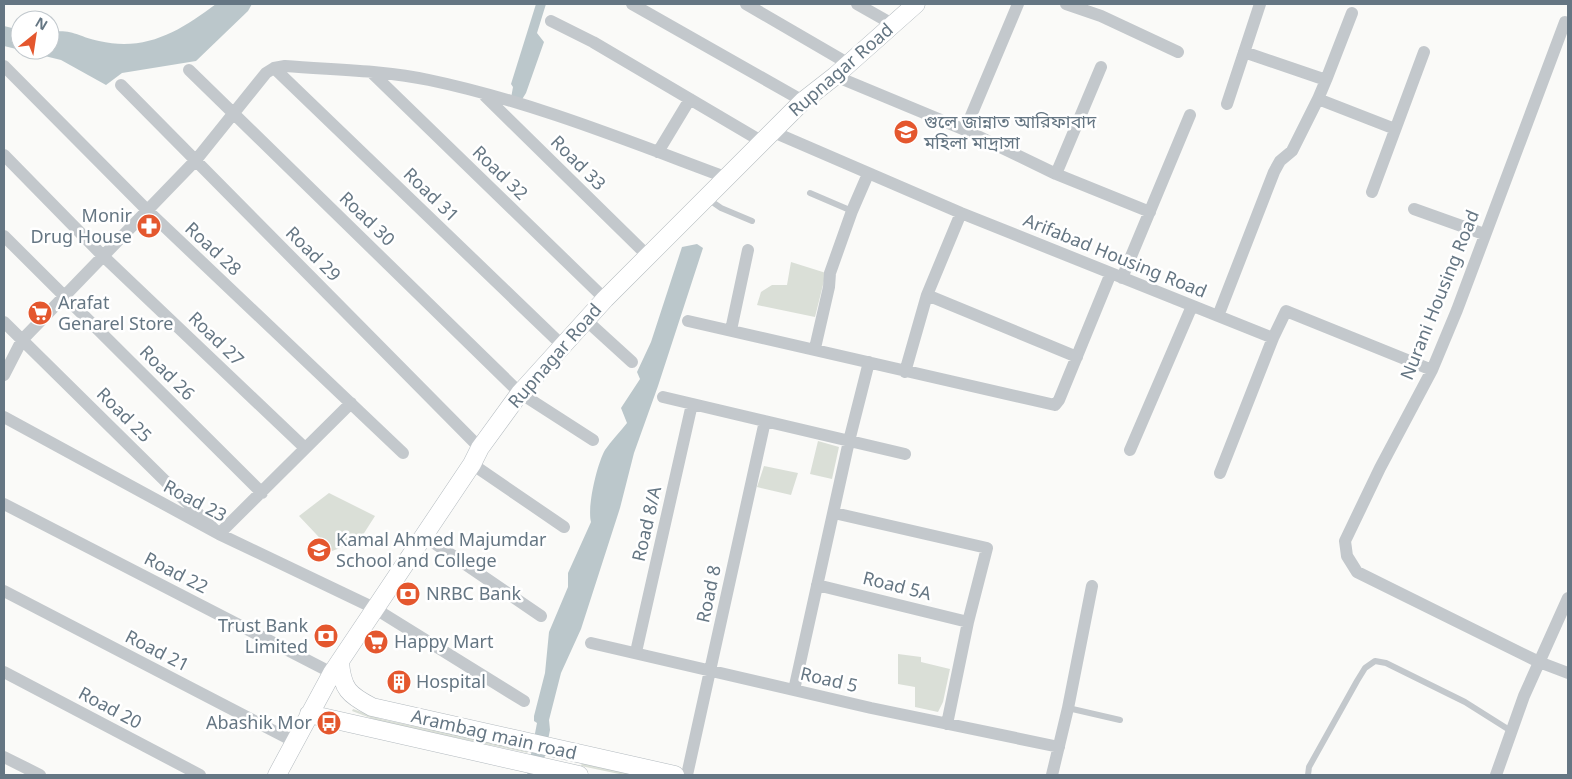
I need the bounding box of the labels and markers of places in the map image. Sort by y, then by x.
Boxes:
place label: গুলে জান্নাত আরিফাবাদ মহিলা মাদ্রাসা [923,109,1097,154]
school or university icon: গুলে জান্নাত আরিফাবাদ মহিলা মাদ্রাসা [893,119,919,145]
place label: Monir Drug House [30,203,133,248]
pharmacy icon: Monir Drug House [136,213,162,239]
place label: Arafat Genarel Store [58,290,174,335]
supermarket icon: Arafat Genarel Store [27,300,53,326]
place label: Kamal Ahmed Majumdar School and College [336,527,547,572]
school or university icon: Kamal Ahmed Majumdar School and College [306,537,332,563]
bank icon: NRBC Bank [395,581,421,607]
place label: NRBC Bank [426,581,522,605]
place label: Trust Bank Limited [218,613,308,658]
bank icon: Trust Bank Limited [313,623,339,649]
supermarket icon: Happy Mart [363,629,389,655]
place label: Happy Mart [394,629,494,653]
building icon: Hospital [386,669,412,695]
place label: Hospital [416,669,486,693]
place label: Abashik Mor [206,710,313,734]
bus stop icon: Abashik Mor [316,710,342,736]

